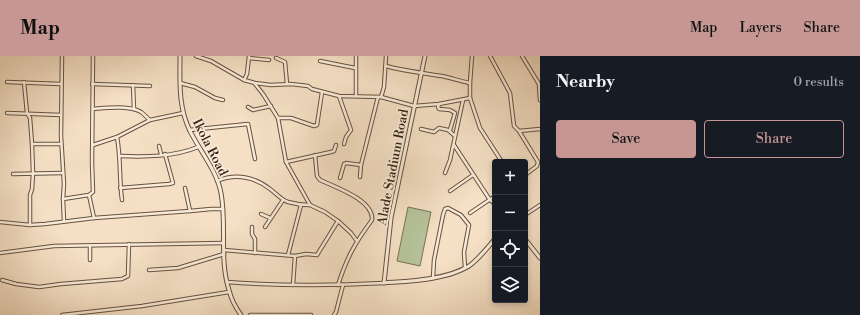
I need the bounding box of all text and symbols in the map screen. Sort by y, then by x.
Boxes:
text: Map [20,16,60,40]
text: Map [690,19,717,37]
text: Layers [739,19,782,37]
text: Share [804,19,840,37]
text: Nearby [556,71,615,93]
text: 0 results [793,74,844,90]
street label: Alade Stadium Road [374,107,412,228]
street label: Ikola Road [189,116,232,179]
button: Save [556,120,696,158]
button: Share [704,120,844,158]
map controls [492,159,528,303]
button: + [492,159,528,195]
button: − [492,195,528,231]
button: locate [492,231,528,267]
button: layers [492,267,528,303]

